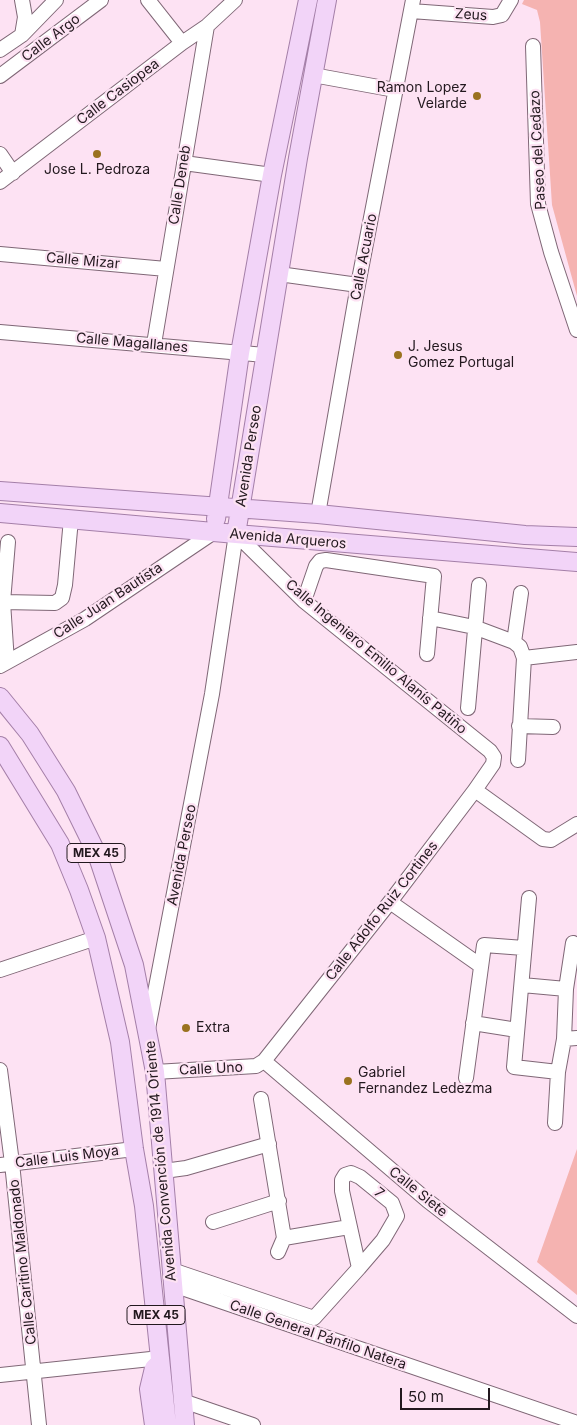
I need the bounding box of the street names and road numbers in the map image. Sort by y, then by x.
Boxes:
street label: Zeus [454,5,488,25]
street label: Calle Argo [19,11,83,65]
street label: Calle Casiopea [73,56,163,128]
street label: Paseo del Cedazo [526,90,550,210]
street label: Calle Deneb [165,144,195,226]
street label: Calle Acuario [347,212,381,302]
street label: Calle Mizar [45,249,121,273]
street label: Calle Magallanes [75,330,189,356]
street label: Avenida Perseo [233,404,265,508]
street label: Avenida Arqueros [229,526,347,552]
street label: Calle Juan Bautista [50,560,166,642]
street label: Calle Ingeniero Emilio Alanís Patiño [282,576,470,738]
street label: Avenida Perseo [164,803,200,907]
street label: Calle Adolfo Ruiz Cortines [322,838,442,984]
road number: MEX 45 [67,844,125,862]
street label: Avenida Convención de 1914 Oriente [142,1040,180,1282]
street label: Calle Uno [179,1059,243,1079]
street label: Calle Luis Moya [14,1142,120,1172]
street label: Calle Siete [385,1163,451,1221]
street label: Calle Caritino Maldonado [6,1178,40,1346]
street label: 7 [371,1184,387,1202]
street label: Calle General Pánfilo Natera [227,1297,409,1373]
road number: MEX 45 [127,1306,185,1324]

